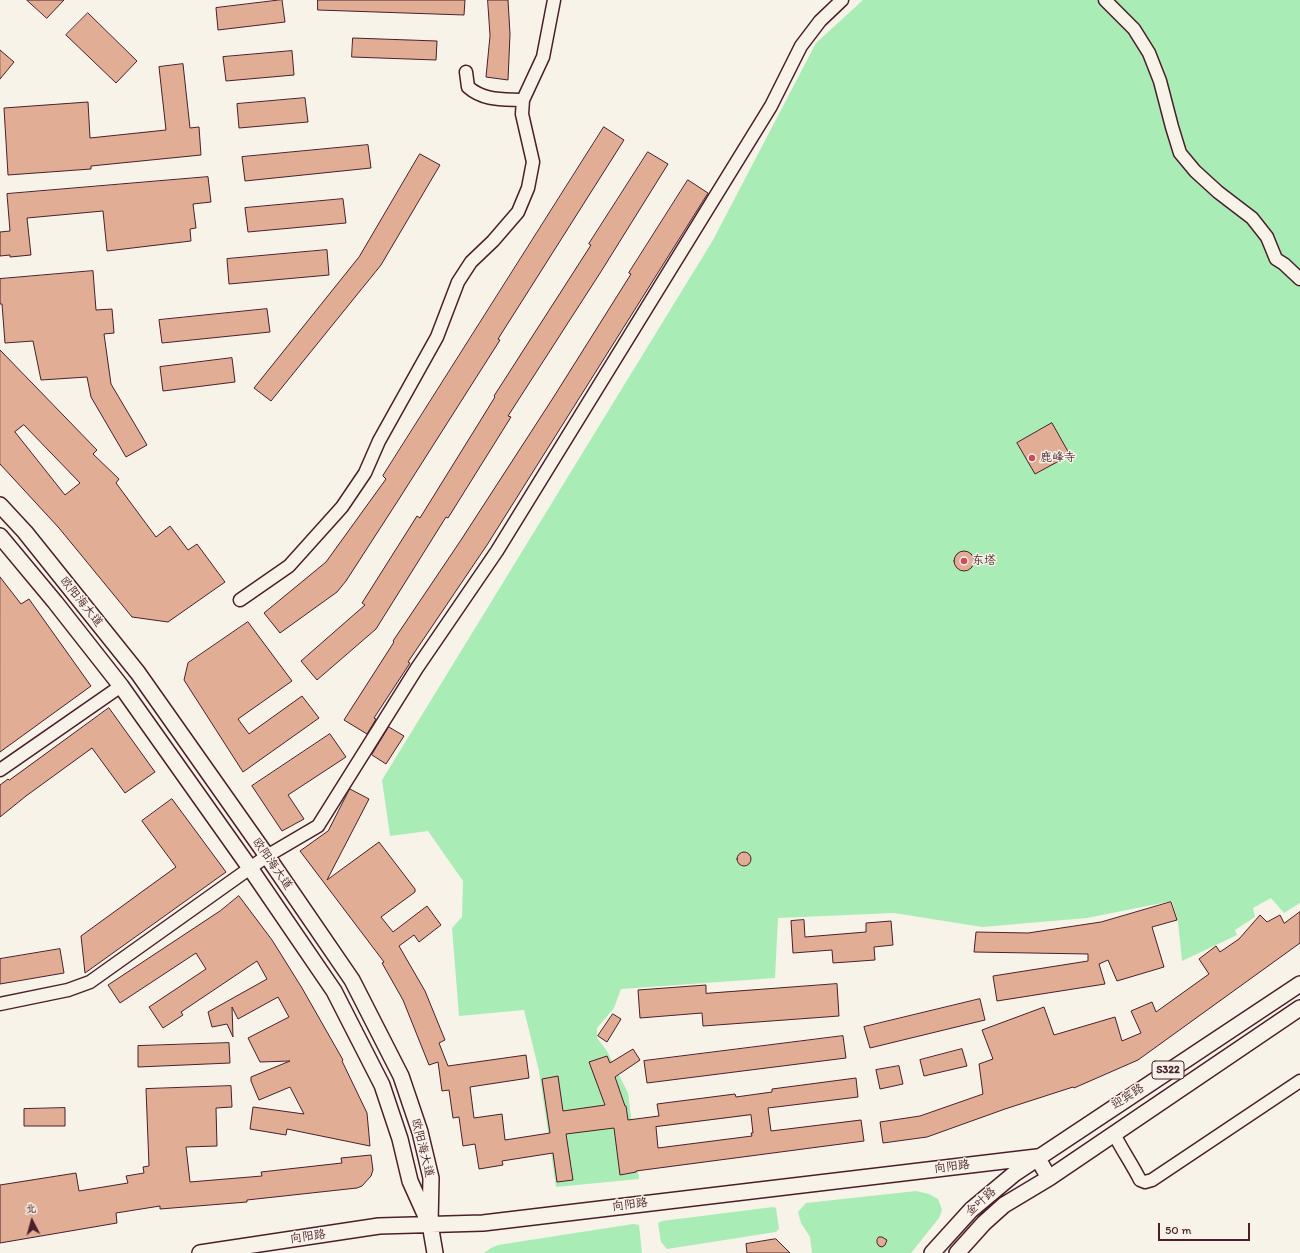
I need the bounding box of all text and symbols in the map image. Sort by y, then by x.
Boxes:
place label: 鹿峰寺 [1040,451,1076,465]
marker: 鹿峰寺 [1027,453,1037,463]
place label: 东塔 [972,554,996,568]
marker: 东塔 [959,556,969,566]
street label: 欧阳海大道 [57,574,105,630]
street label: 欧阳海大道 [249,835,295,893]
road number: S322 [1152,1061,1184,1079]
street label: 迎宾路 [1109,1081,1147,1113]
street label: 欧阳海大道 [408,1117,436,1179]
street label: 向阳路 [933,1158,971,1176]
street label: 金叶路 [963,1185,999,1219]
street label: 向阳路 [611,1196,649,1214]
north arrow [12,1201,52,1241]
text: 北 [25,1202,37,1216]
scale bar [1160,1215,1252,1241]
text: 50 m [1165,1223,1191,1237]
street label: 向阳路 [289,1227,327,1247]

